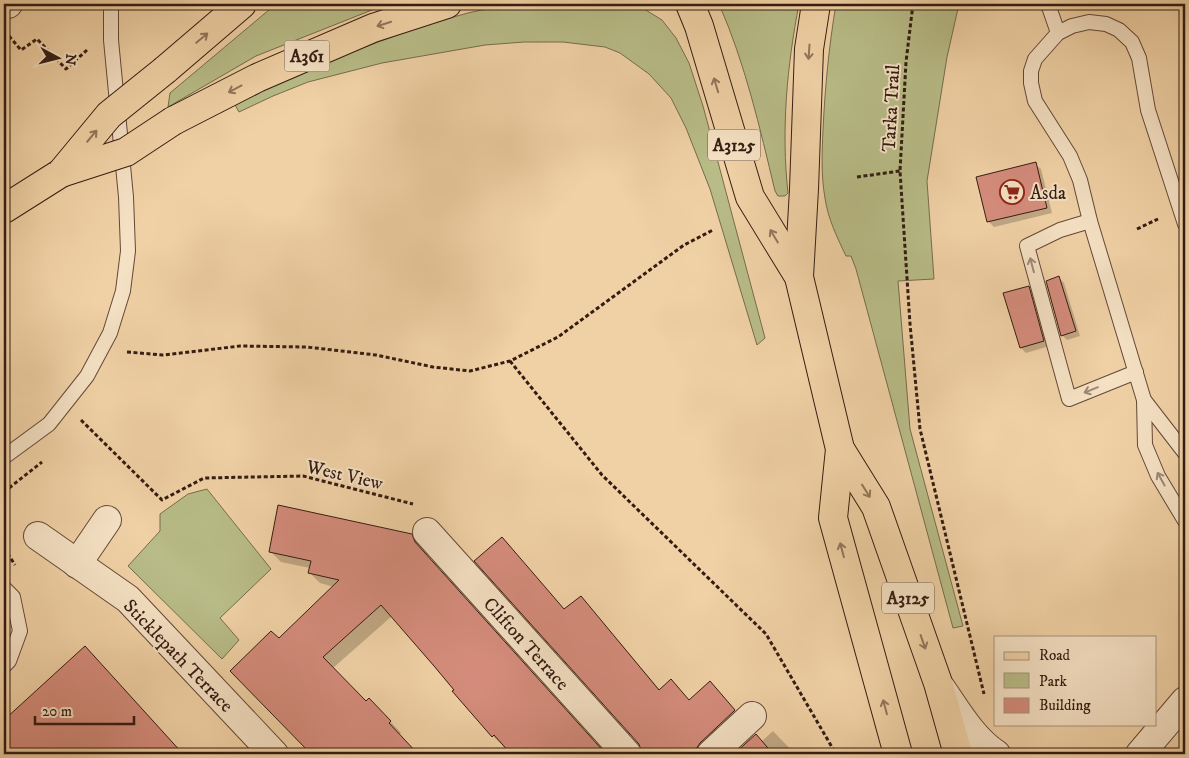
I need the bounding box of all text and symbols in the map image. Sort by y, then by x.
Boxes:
one-way arrow [377,20,392,29]
north arrow [32,32,82,82]
one-way arrow [196,33,209,44]
road number: A361 [284,40,330,72]
one-way arrow [805,44,814,60]
text: N [60,53,80,67]
street label: Tarka Trail [878,64,905,152]
one-way arrow [711,77,720,93]
one-way arrow [228,85,243,94]
one-way arrow [86,130,97,143]
road number: A3125 [708,130,760,160]
supermarket icon: Asda [999,179,1025,205]
place label: Asda [1030,182,1066,205]
one-way arrow [768,229,778,243]
one-way arrow [1027,257,1036,273]
one-way arrow [1083,386,1099,395]
street label: West View [303,455,385,495]
one-way arrow [1155,472,1165,486]
one-way arrow [861,483,871,497]
one-way arrow [837,543,847,559]
road number: A3125 [882,582,934,614]
street label: Clifton Terrace [478,593,574,695]
street label: Sticklepath Terrace [118,595,238,717]
one-way arrow [919,634,928,650]
legend [994,636,1156,726]
text: Road [1039,646,1071,665]
text: Park [1039,672,1068,691]
scale bar [35,693,134,725]
text: Building [1039,696,1091,715]
one-way arrow [880,700,890,716]
text: 20 m [42,702,72,721]

